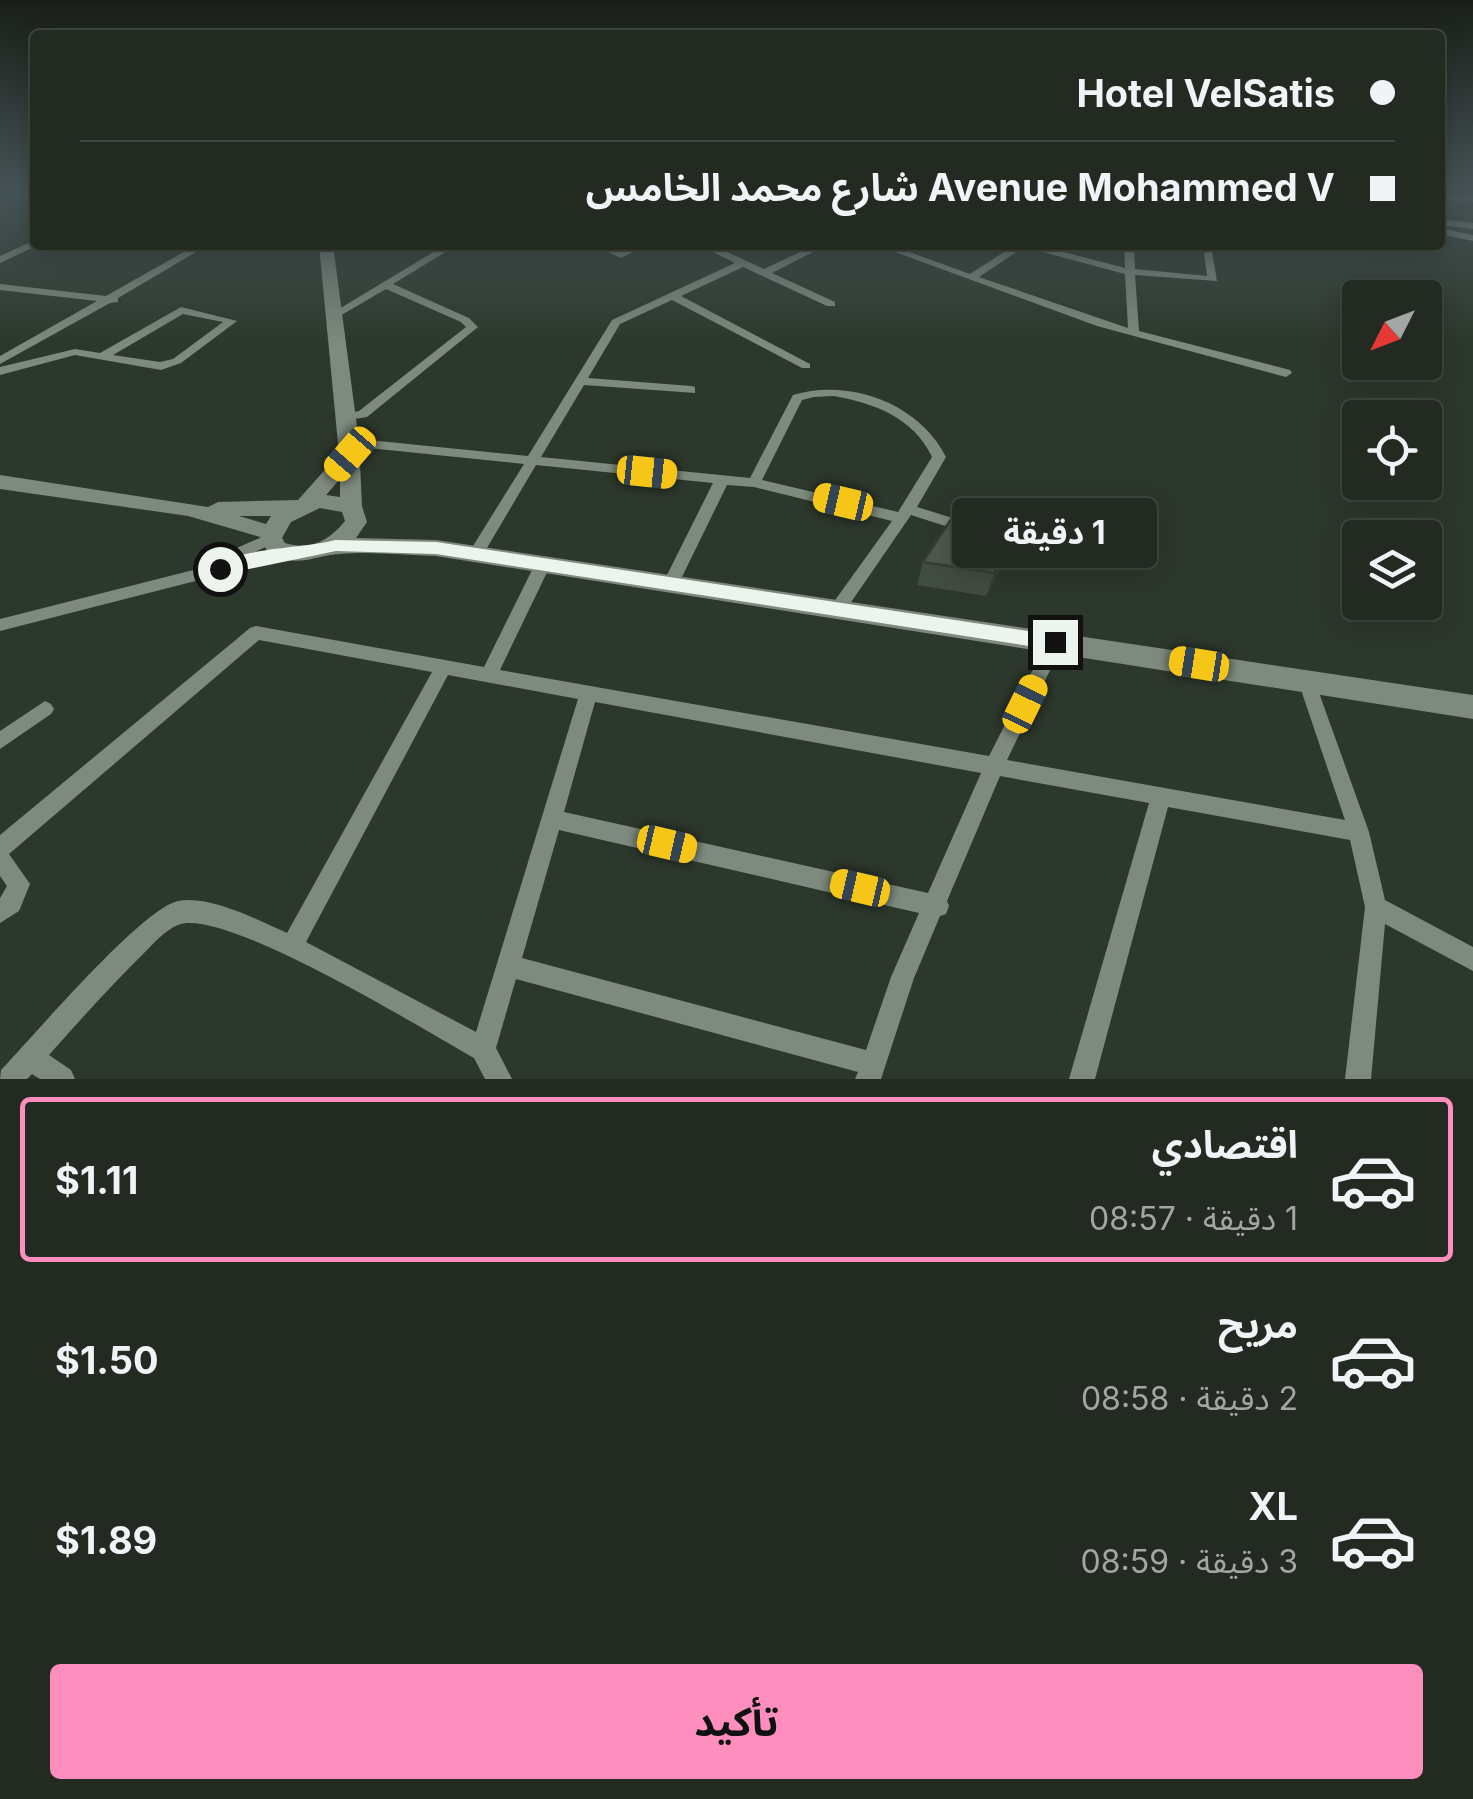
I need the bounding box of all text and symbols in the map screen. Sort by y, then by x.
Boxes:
text: Hotel VelSatis [1076,70,1335,116]
text: Avenue Mohammed V شارع محمد الخامس [586,164,1335,210]
north arrow [1342,280,1442,380]
map controls [1342,280,1442,620]
button: locate [1342,400,1442,500]
car [319,422,381,486]
car [616,454,678,490]
car [810,481,876,523]
callout: 1 دقيقة [952,497,1158,567]
text: 1 دقيقة [1004,513,1105,552]
button: layers [1342,520,1442,620]
route start [198,547,243,592]
route end [1033,620,1078,665]
car [1167,644,1231,684]
car [998,670,1052,738]
car [634,823,700,865]
car [827,867,893,909]
text: اقتصادي [1152,1121,1298,1167]
icon: car [1328,1135,1418,1225]
text: $1.11 [55,1157,138,1203]
text: 1 دقيقة · 08:57 [1089,1199,1298,1238]
text: مريح [1218,1301,1298,1347]
icon: car [1328,1315,1418,1405]
text: $1.50 [55,1337,159,1383]
text: 2 دقيقة · 08:58 [1081,1379,1298,1418]
text: XL [1248,1483,1298,1529]
icon: car [1328,1495,1418,1585]
text: $1.89 [55,1517,157,1563]
text: 3 دقيقة · 08:59 [1081,1542,1298,1581]
button: تأكيد [50,1664,1423,1779]

